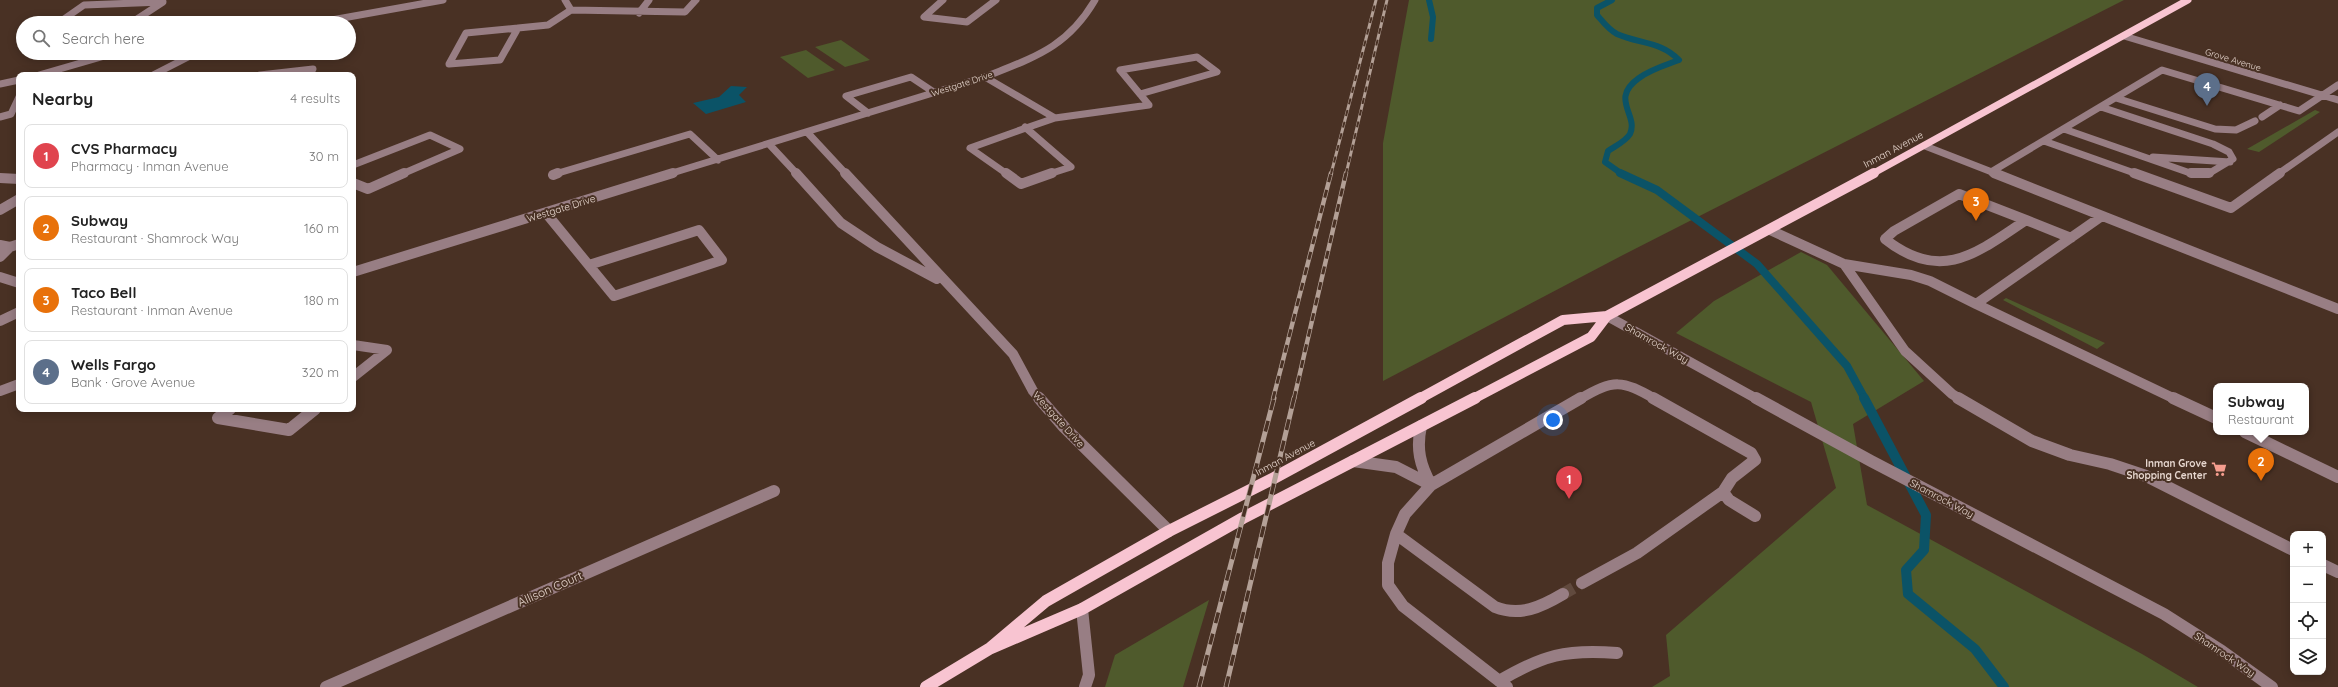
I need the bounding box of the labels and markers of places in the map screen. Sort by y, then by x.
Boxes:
pin: 4 [2194,73,2220,106]
pin: 3 [1963,188,1989,221]
pin: 2 [2248,448,2274,481]
place label: Inman Grove Shopping Center [2126,457,2208,482]
supermarket icon: Inman Grove Shopping Center [2210,460,2228,478]
pin: 1 [1556,466,1582,499]

